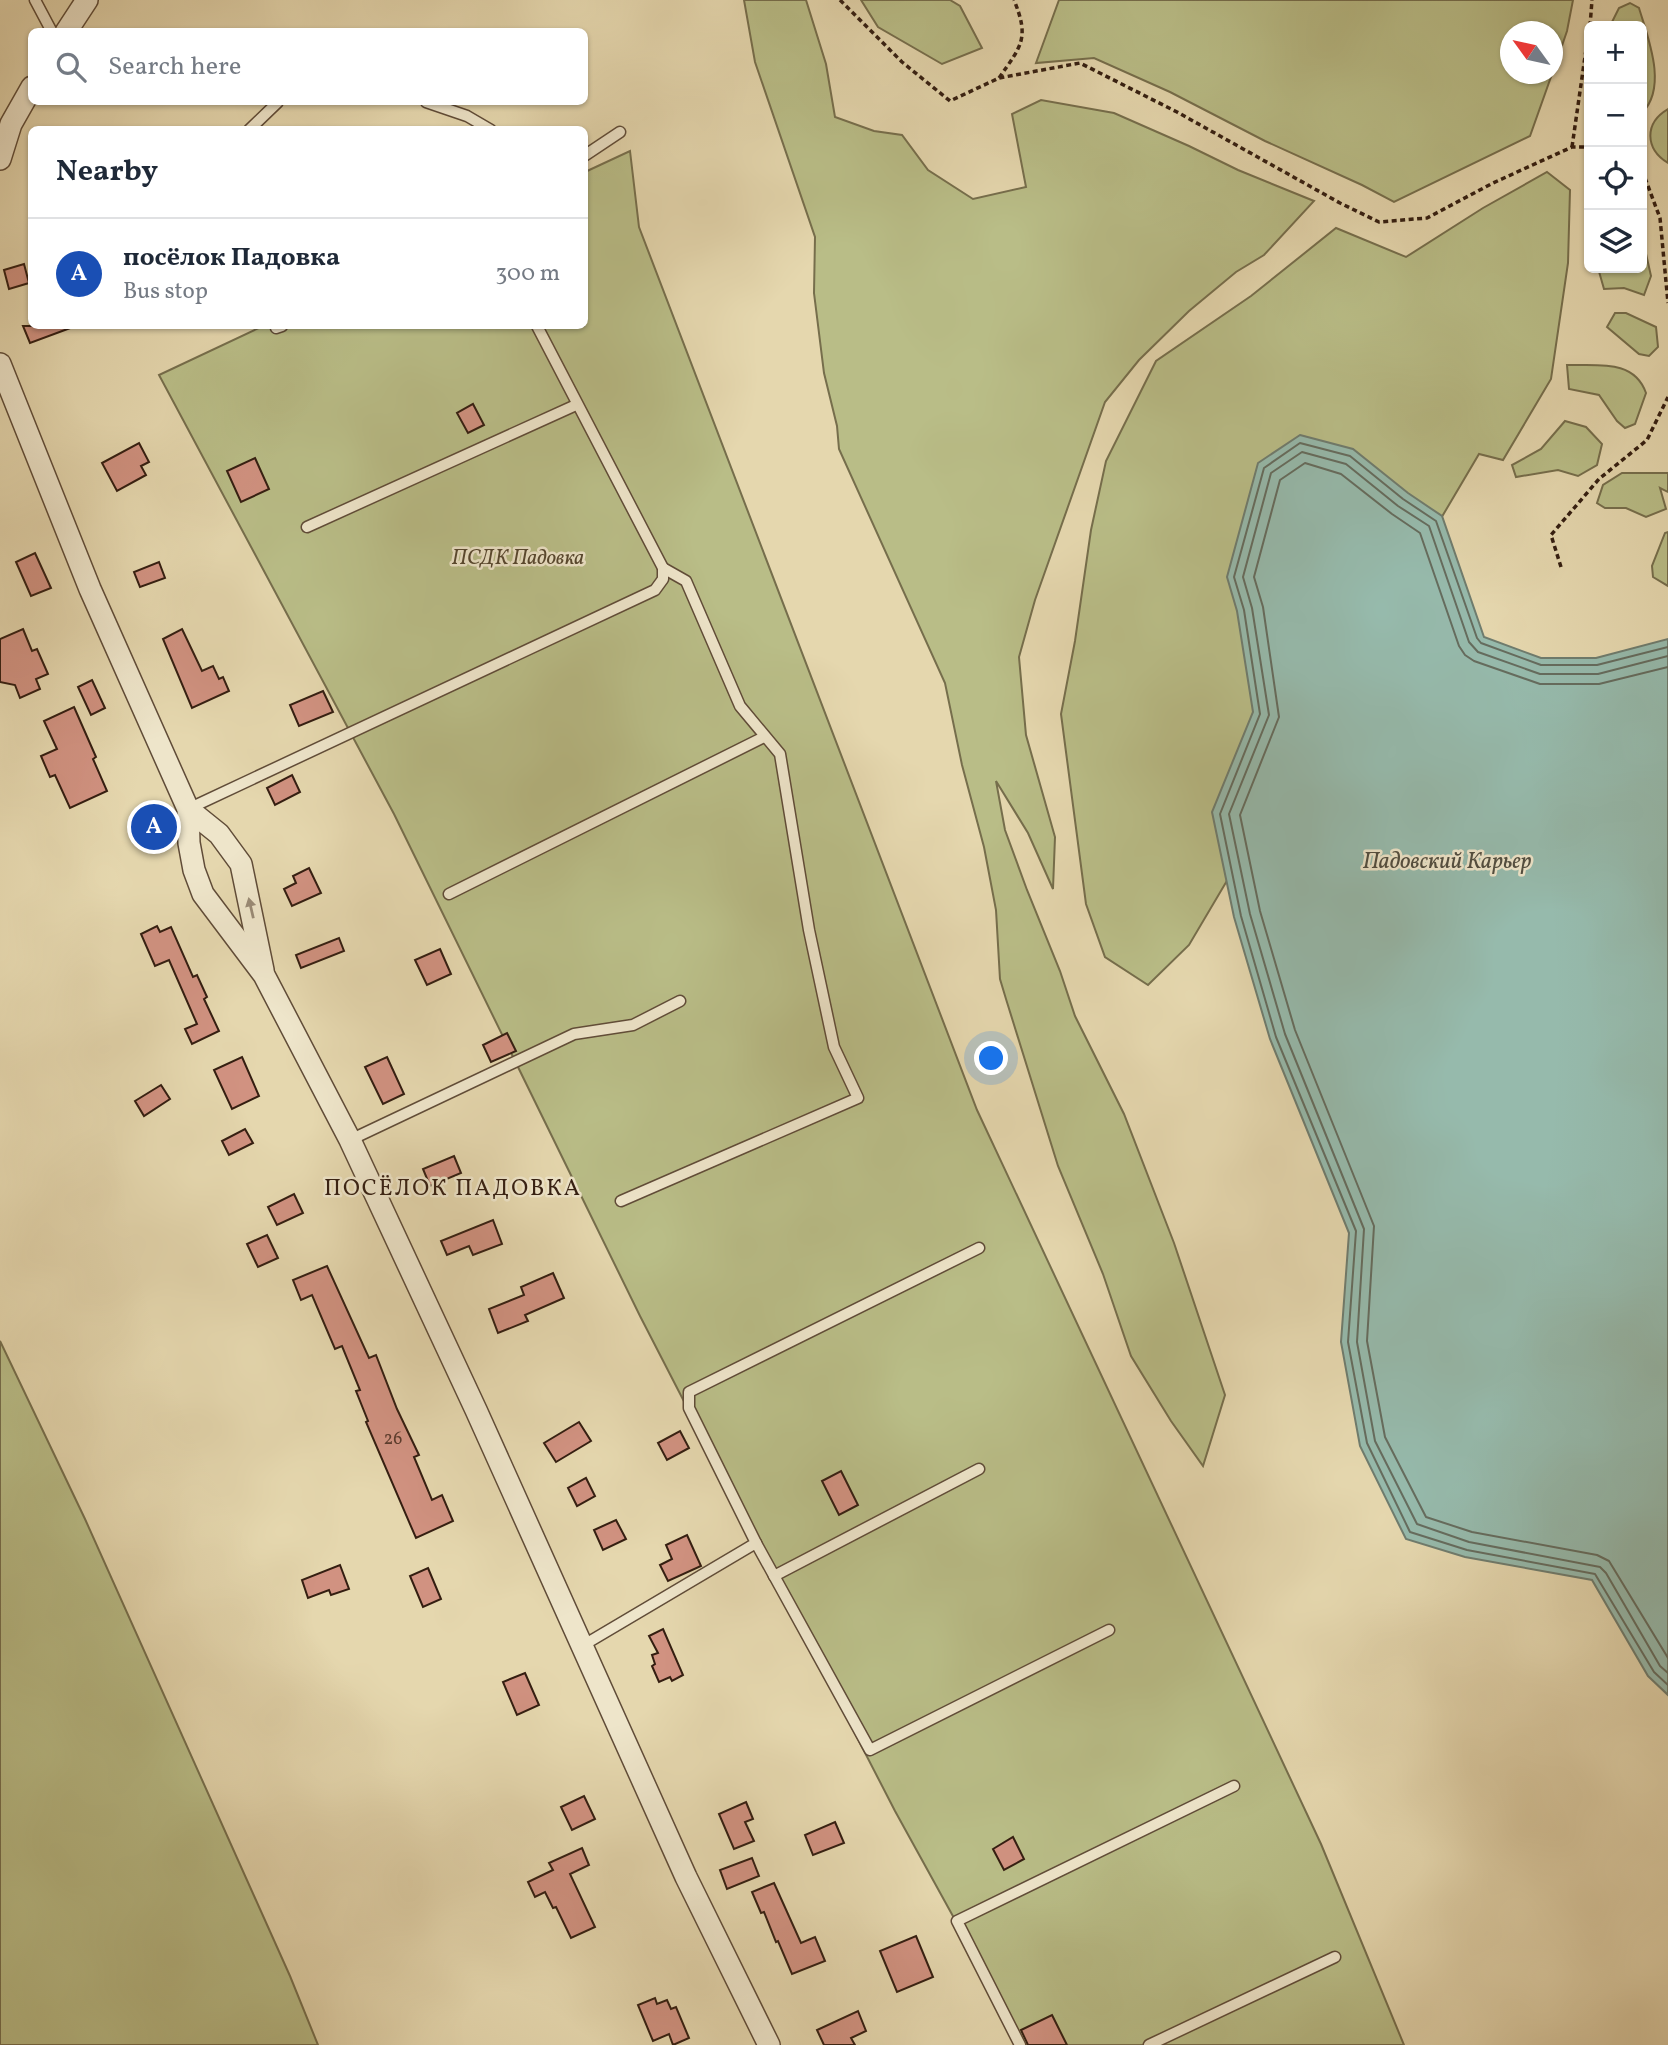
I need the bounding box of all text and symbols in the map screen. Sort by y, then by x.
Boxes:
north arrow [1500,21,1563,84]
map controls [1584,21,1647,273]
button: + [1584,21,1647,84]
search box [28,28,588,105]
icon: search [52,48,90,86]
text: Search here [108,49,241,85]
button: − [1584,84,1647,147]
button: locate [1584,147,1647,210]
text: Nearby [56,151,158,193]
button: layers [1584,210,1647,273]
text: посёлок Падовка [123,240,340,276]
text: A [71,258,87,290]
text: 300 m [496,258,560,290]
text: Bus stop [123,276,208,308]
park label: ПСДК Падовка [452,544,584,573]
pin: A [131,801,177,853]
water label: Падовский Карьер [1363,846,1532,878]
one-way arrow [245,897,256,919]
your location [974,1041,1008,1075]
district label: ПОСЁЛОК ПАДОВКА [324,1173,582,1205]
house number: 26 [384,1427,402,1452]

